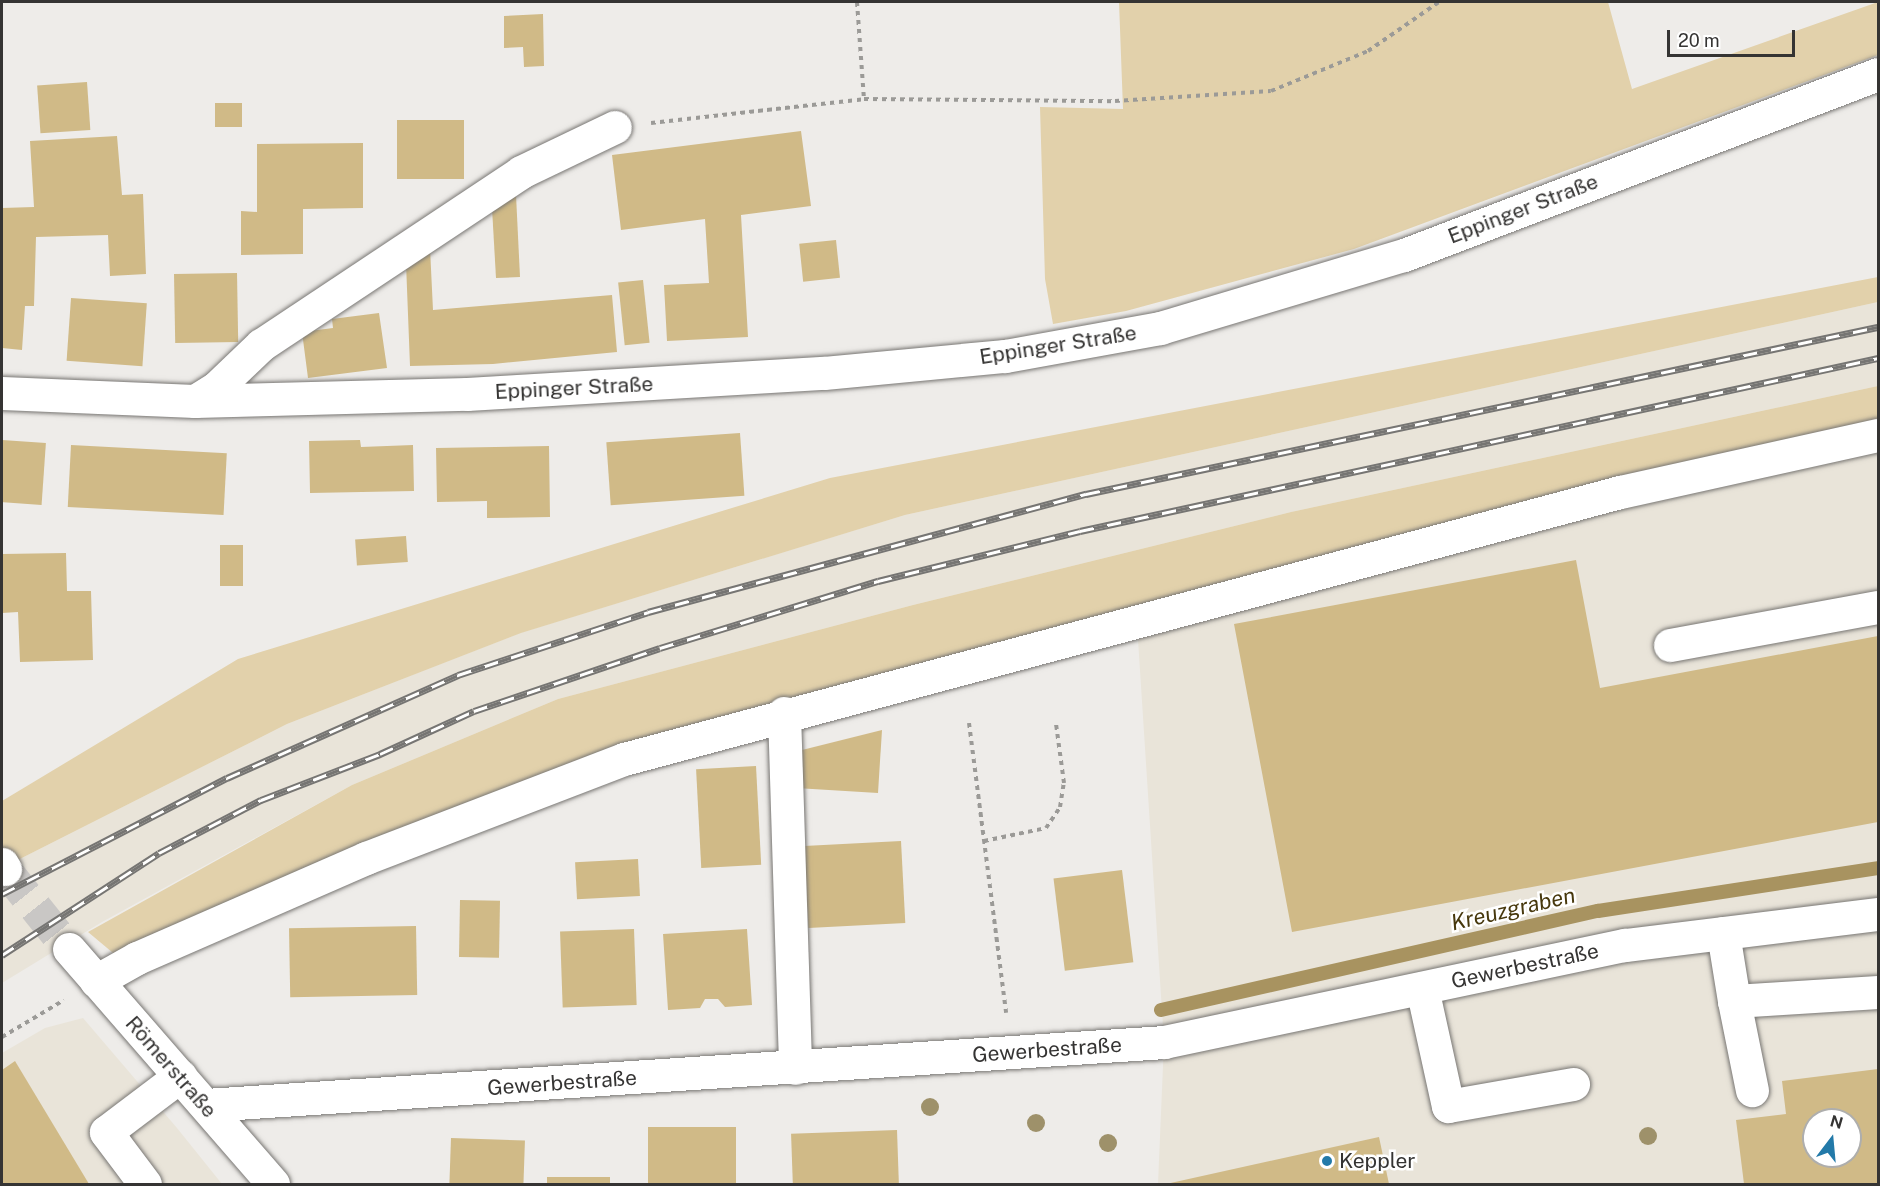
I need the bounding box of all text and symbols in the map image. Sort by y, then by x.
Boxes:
scale bar [1670,18,1798,56]
text: 20 m [1678,30,1720,51]
street label: Eppinger Straße [1444,169,1602,249]
street label: Eppinger Straße [978,320,1138,370]
street label: Eppinger Straße [494,371,654,405]
water label: Kreuzgraben [1448,882,1578,936]
street label: Gewerbestraße [1449,938,1601,994]
street label: Römerstraße [120,1011,222,1123]
street label: Gewerbestraße [971,1032,1123,1068]
street label: Gewerbestraße [486,1065,638,1101]
north arrow [1802,1108,1862,1168]
text: N [1828,1111,1845,1133]
place label: Keppler [1339,1148,1416,1174]
marker: Keppler [1320,1154,1334,1168]

